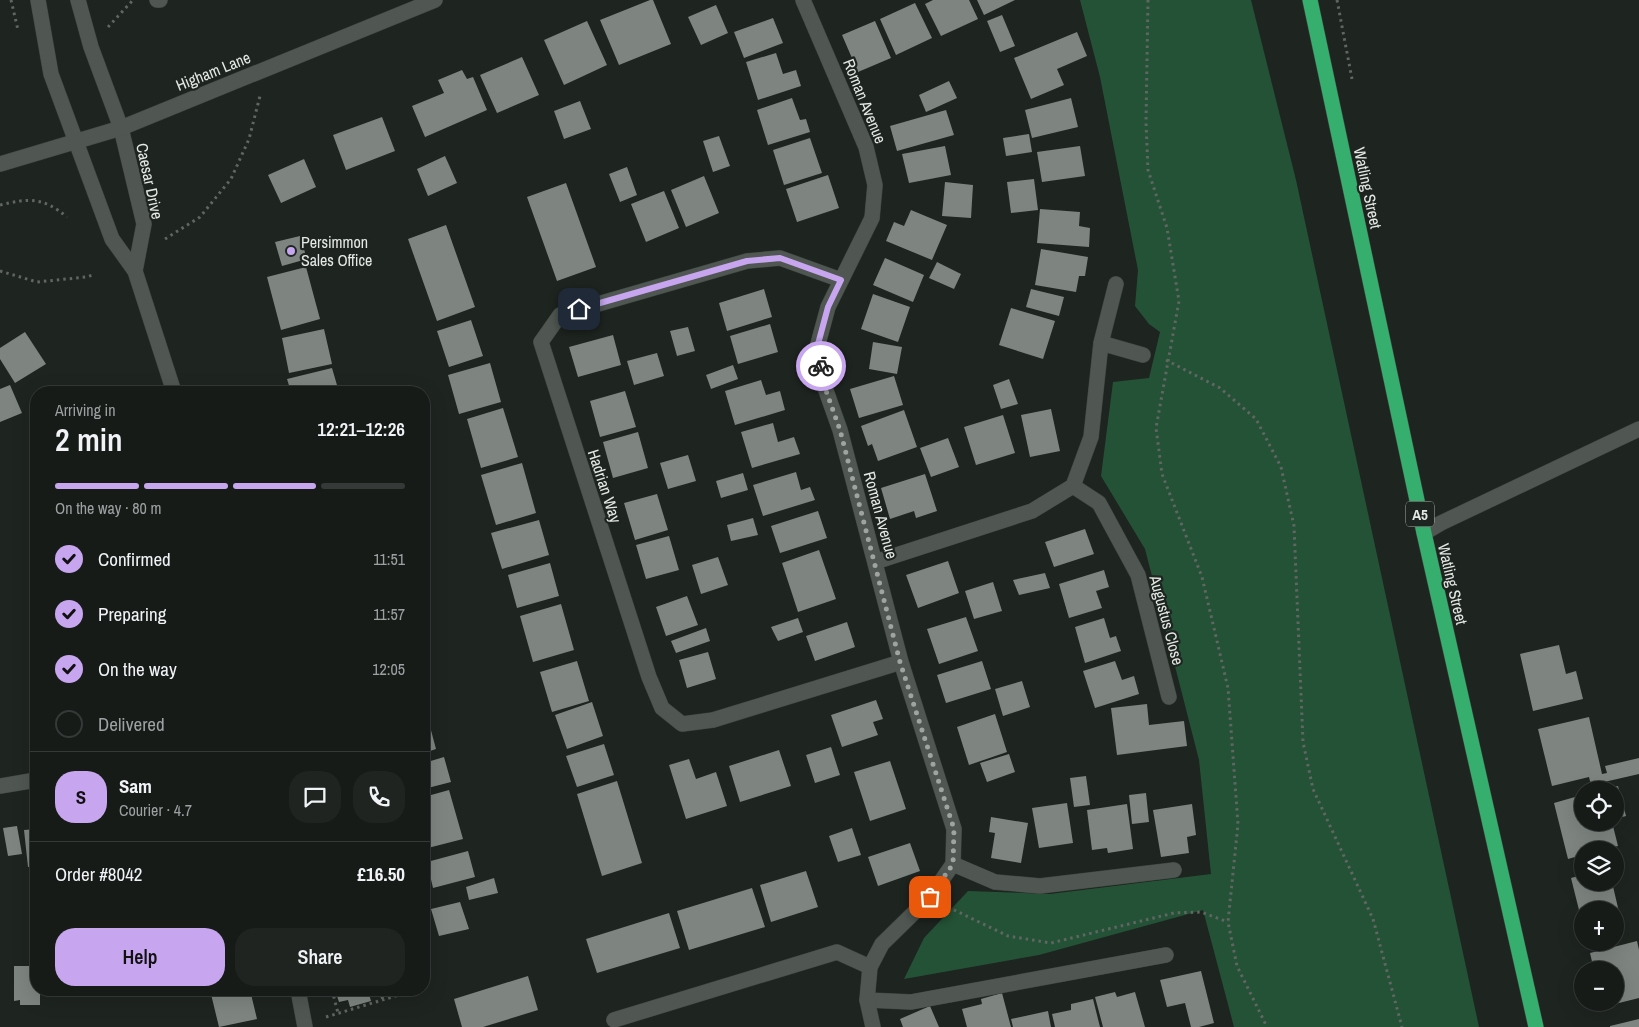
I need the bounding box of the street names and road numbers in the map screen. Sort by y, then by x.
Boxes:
street label: Higham Lane [172,46,254,96]
street label: Roman Avenue [838,55,892,147]
street label: Caesar Drive [131,141,169,221]
street label: Watling Street [1349,145,1387,231]
street label: Hadrian Way [583,446,627,526]
street label: Roman Avenue [859,469,903,561]
road number: A5 [1406,502,1434,526]
street label: Watling Street [1433,541,1473,627]
street label: Augustus Close [1144,572,1190,667]

